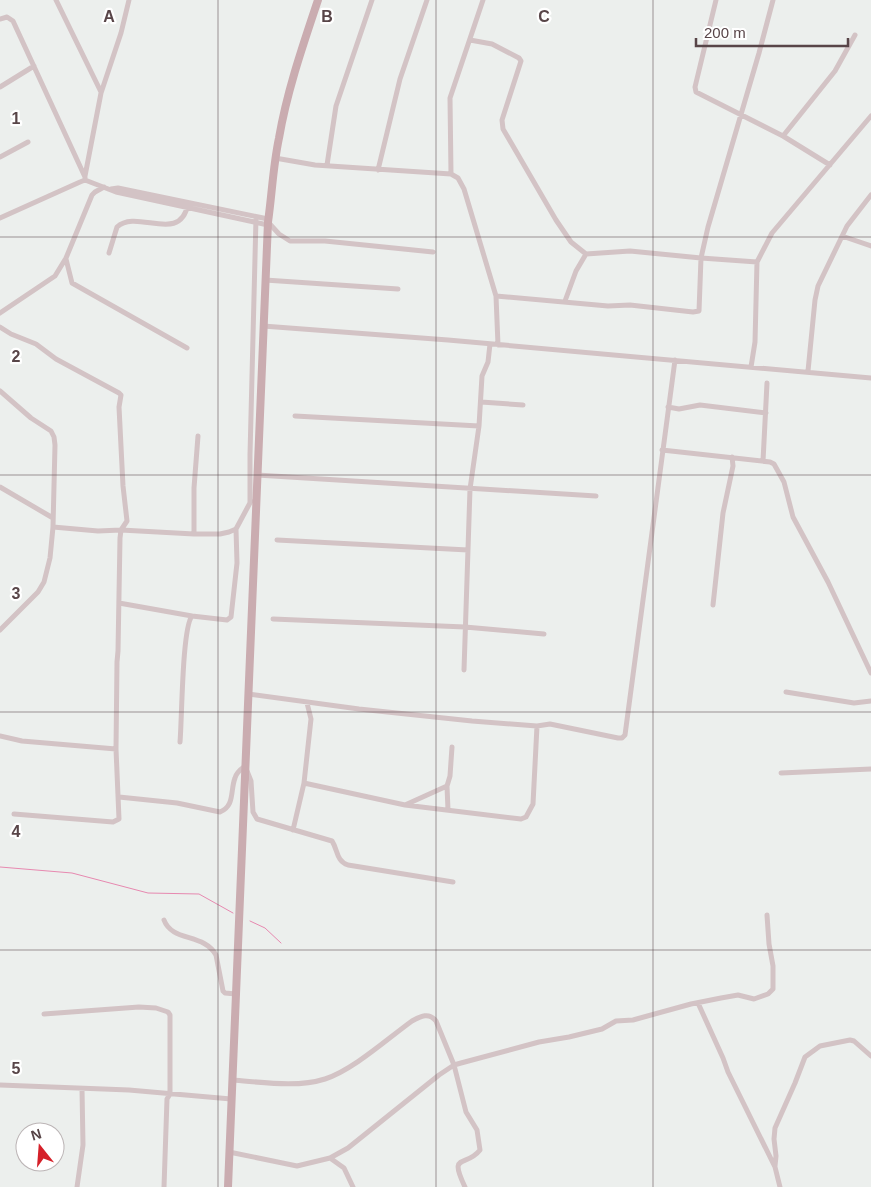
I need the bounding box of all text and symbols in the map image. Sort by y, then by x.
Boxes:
text: A [103,8,115,25]
text: B [321,8,333,25]
text: C [538,8,550,25]
scale bar [696,15,848,47]
text: 200 m [704,24,746,41]
text: 1 [12,110,21,127]
text: 2 [12,348,21,365]
text: 3 [12,585,21,602]
text: 4 [12,823,21,840]
text: 5 [12,1060,21,1077]
north arrow [15,1122,65,1172]
text: N [29,1125,43,1144]

